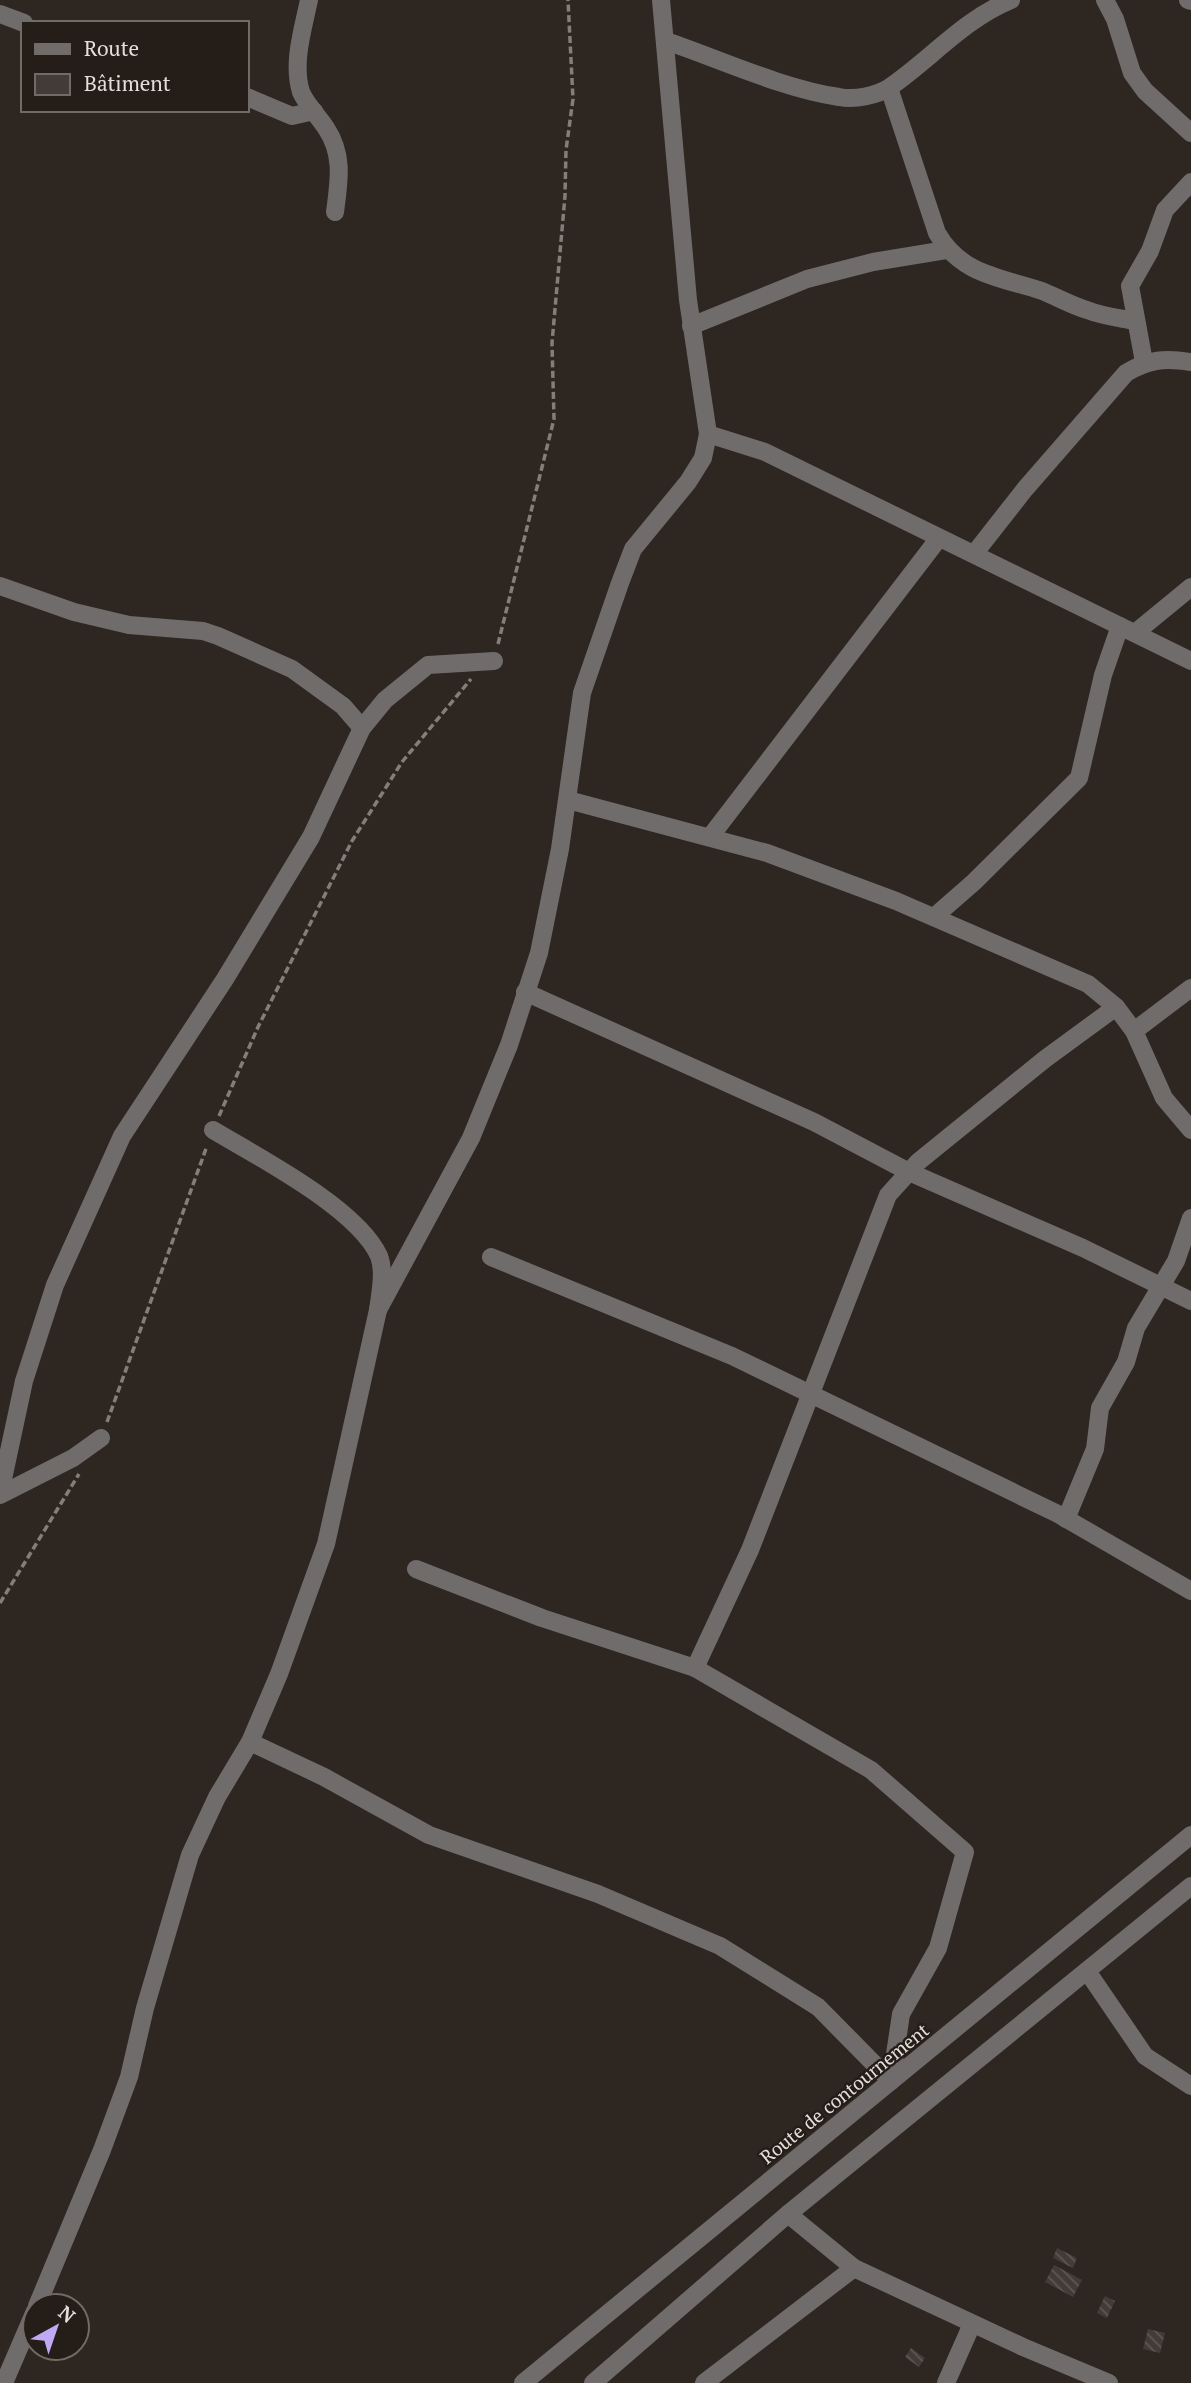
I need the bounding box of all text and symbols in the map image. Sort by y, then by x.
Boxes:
legend [21,21,248,112]
text: Route [84,34,139,62]
text: Bâtiment [84,69,171,97]
street label: Route de contournement [754,2017,934,2169]
north arrow [21,2292,91,2362]
text: N [54,2299,81,2328]

